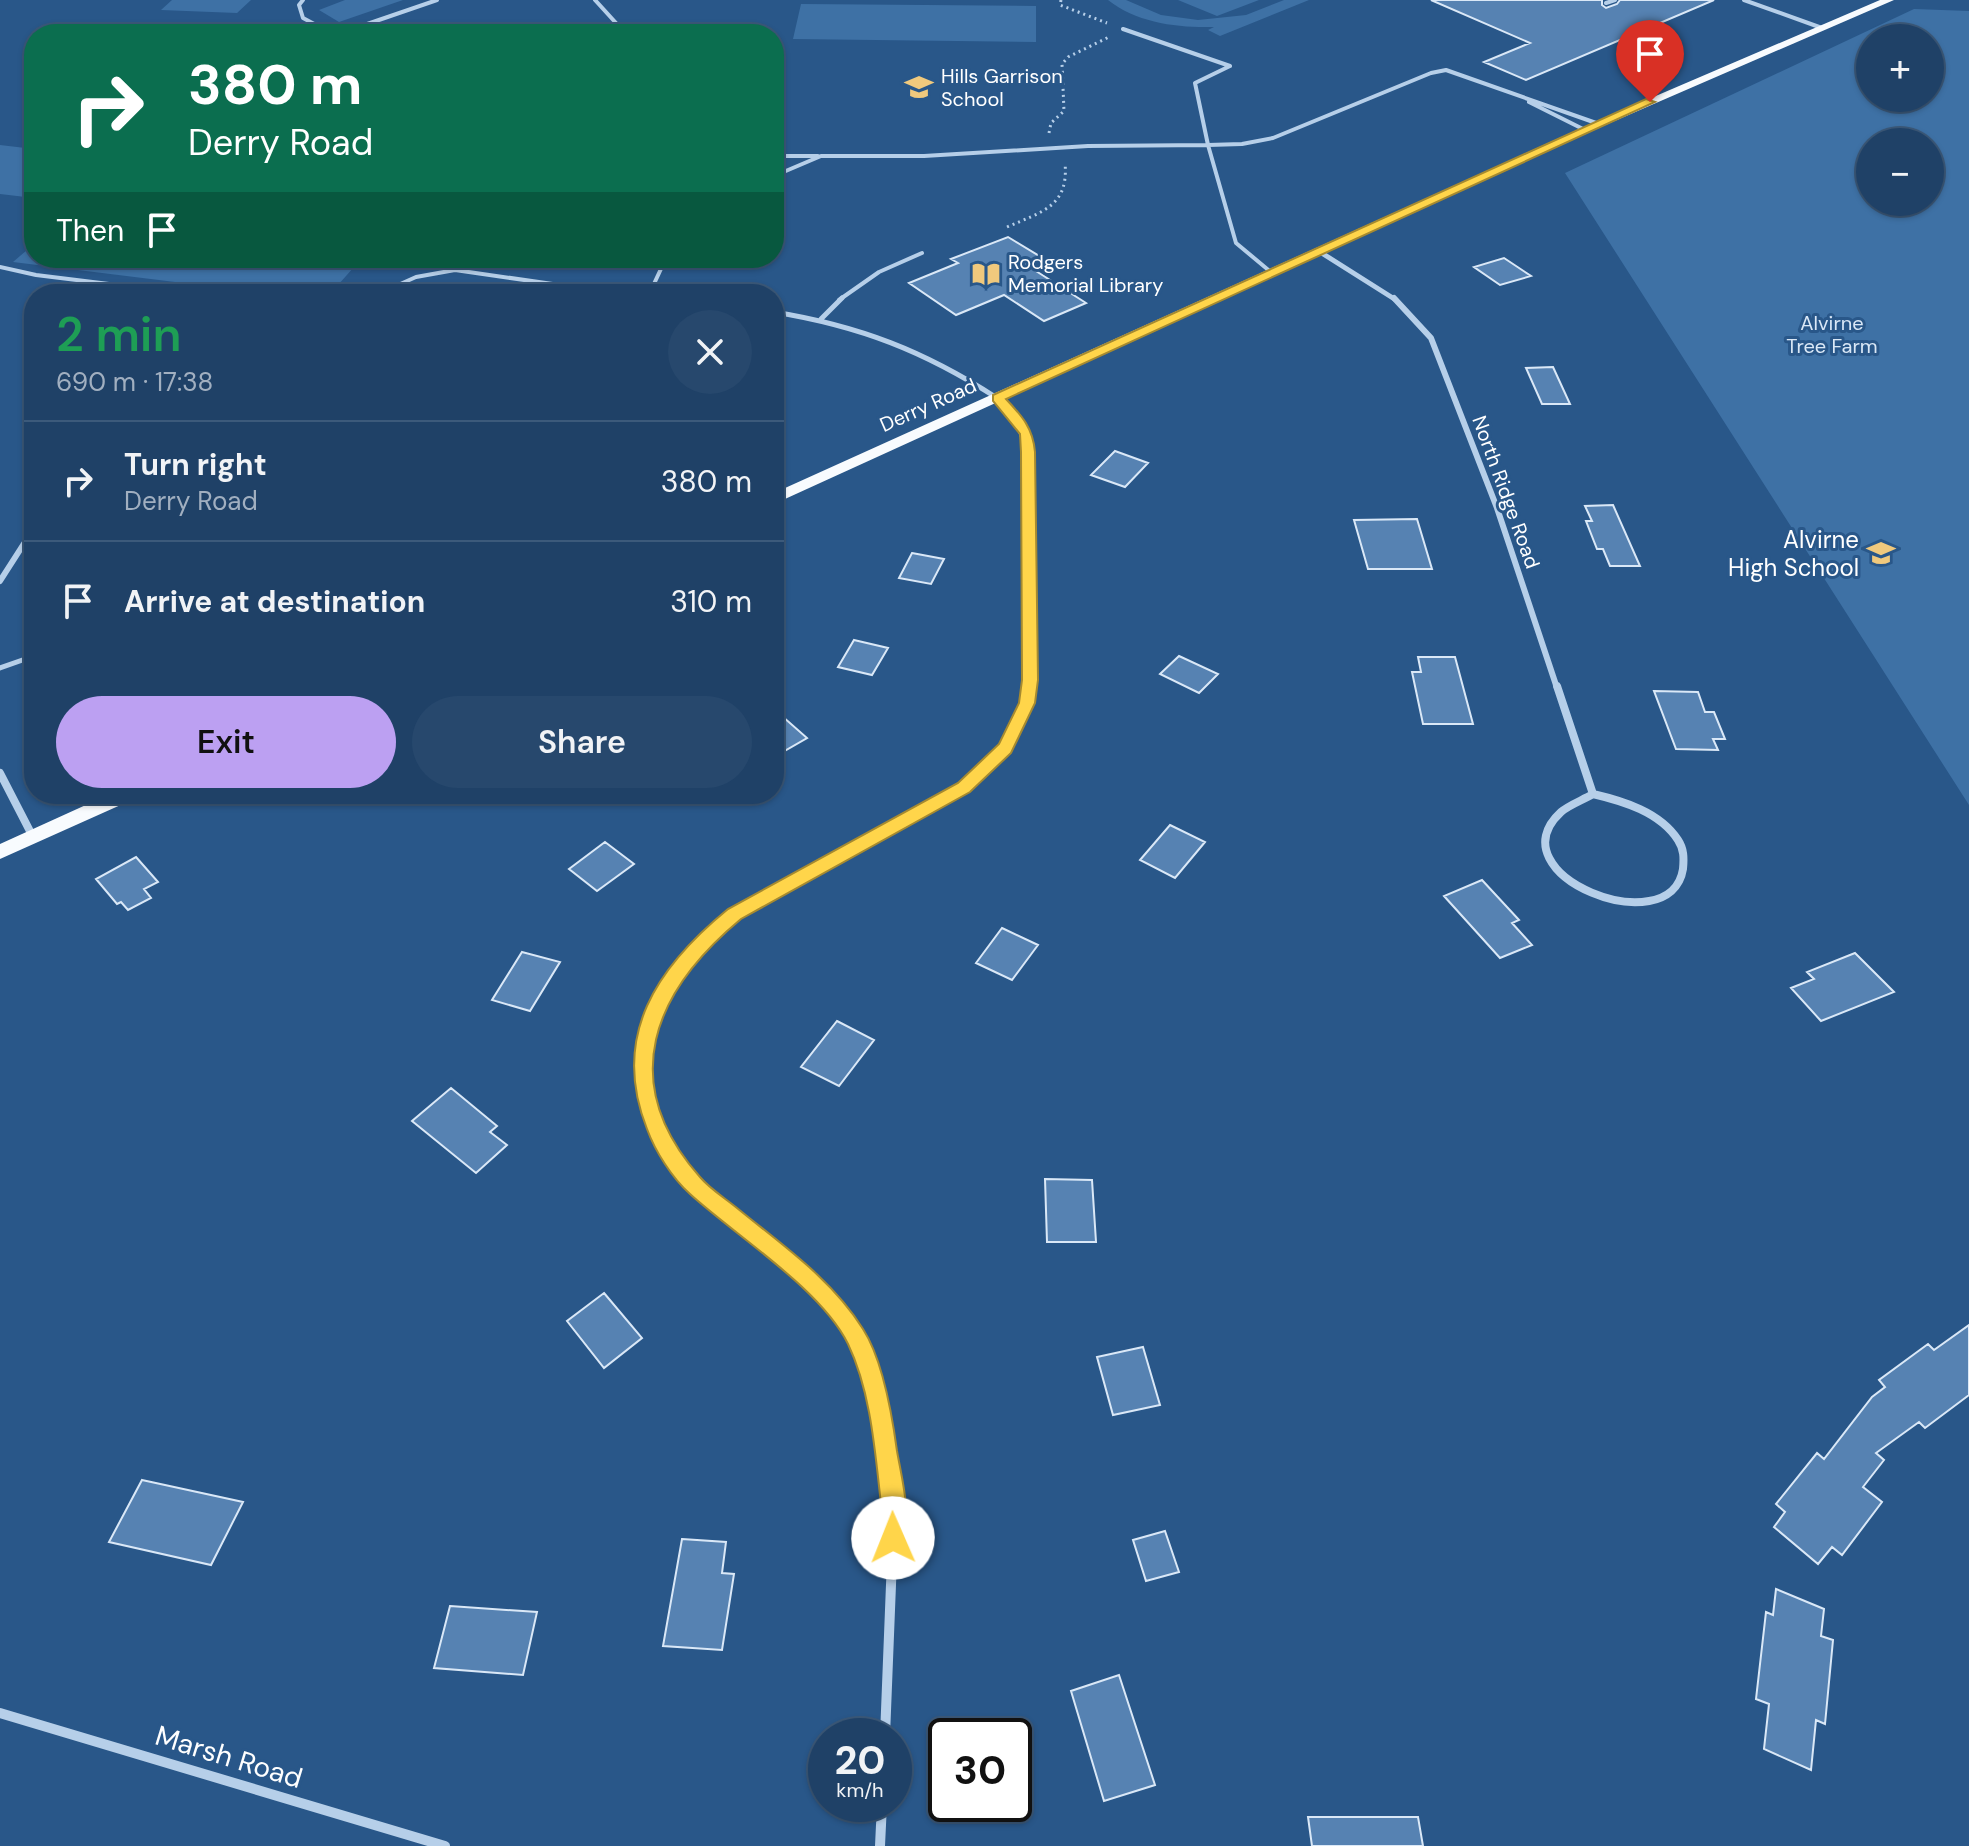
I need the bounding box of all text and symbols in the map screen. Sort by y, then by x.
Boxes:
pin [1616,20,1684,102]
map controls [1856,24,1944,216]
button: + [1856,24,1944,112]
icon: arrive [1628,32,1672,76]
text: 380 m [188,48,363,121]
icon: right [56,56,160,160]
place label: Hills Garrison School [941,63,1063,112]
school or university icon: Hills Garrison School [904,72,934,102]
text: Derry Road [188,119,373,166]
button: − [1856,128,1944,216]
icon: arrive [140,208,184,252]
text: Then [56,211,124,250]
place label: Rodgers Memorial Library [1008,249,1163,298]
library icon: Rodgers Memorial Library [971,259,1001,289]
text: 2 min [56,303,182,366]
button: close [668,310,752,394]
park label: Alvirne Tree Farm [1786,310,1878,359]
text: 690 m · 17:38 [56,365,213,399]
street label: Derry Road [876,372,980,438]
street label: North Ridge Road [1466,412,1546,572]
text: Turn right [124,445,267,484]
icon: right [56,459,100,503]
text: 380 m [661,462,752,501]
text: Derry Road [124,484,258,518]
place label: Alvirne High School [1728,524,1859,583]
school or university icon: Alvirne High School [1866,538,1896,568]
icon: arrive [56,579,100,623]
text: Arrive at destination [124,582,425,621]
text: 310 m [670,582,752,621]
button: Exit [56,696,396,788]
button: Share [412,696,752,788]
position arrow [851,1496,935,1580]
street label: Marsh Road [151,1717,307,1797]
speed limit sign: 30 [928,1718,1032,1822]
text: 20 [834,1734,886,1786]
text: km/h [836,1777,884,1803]

